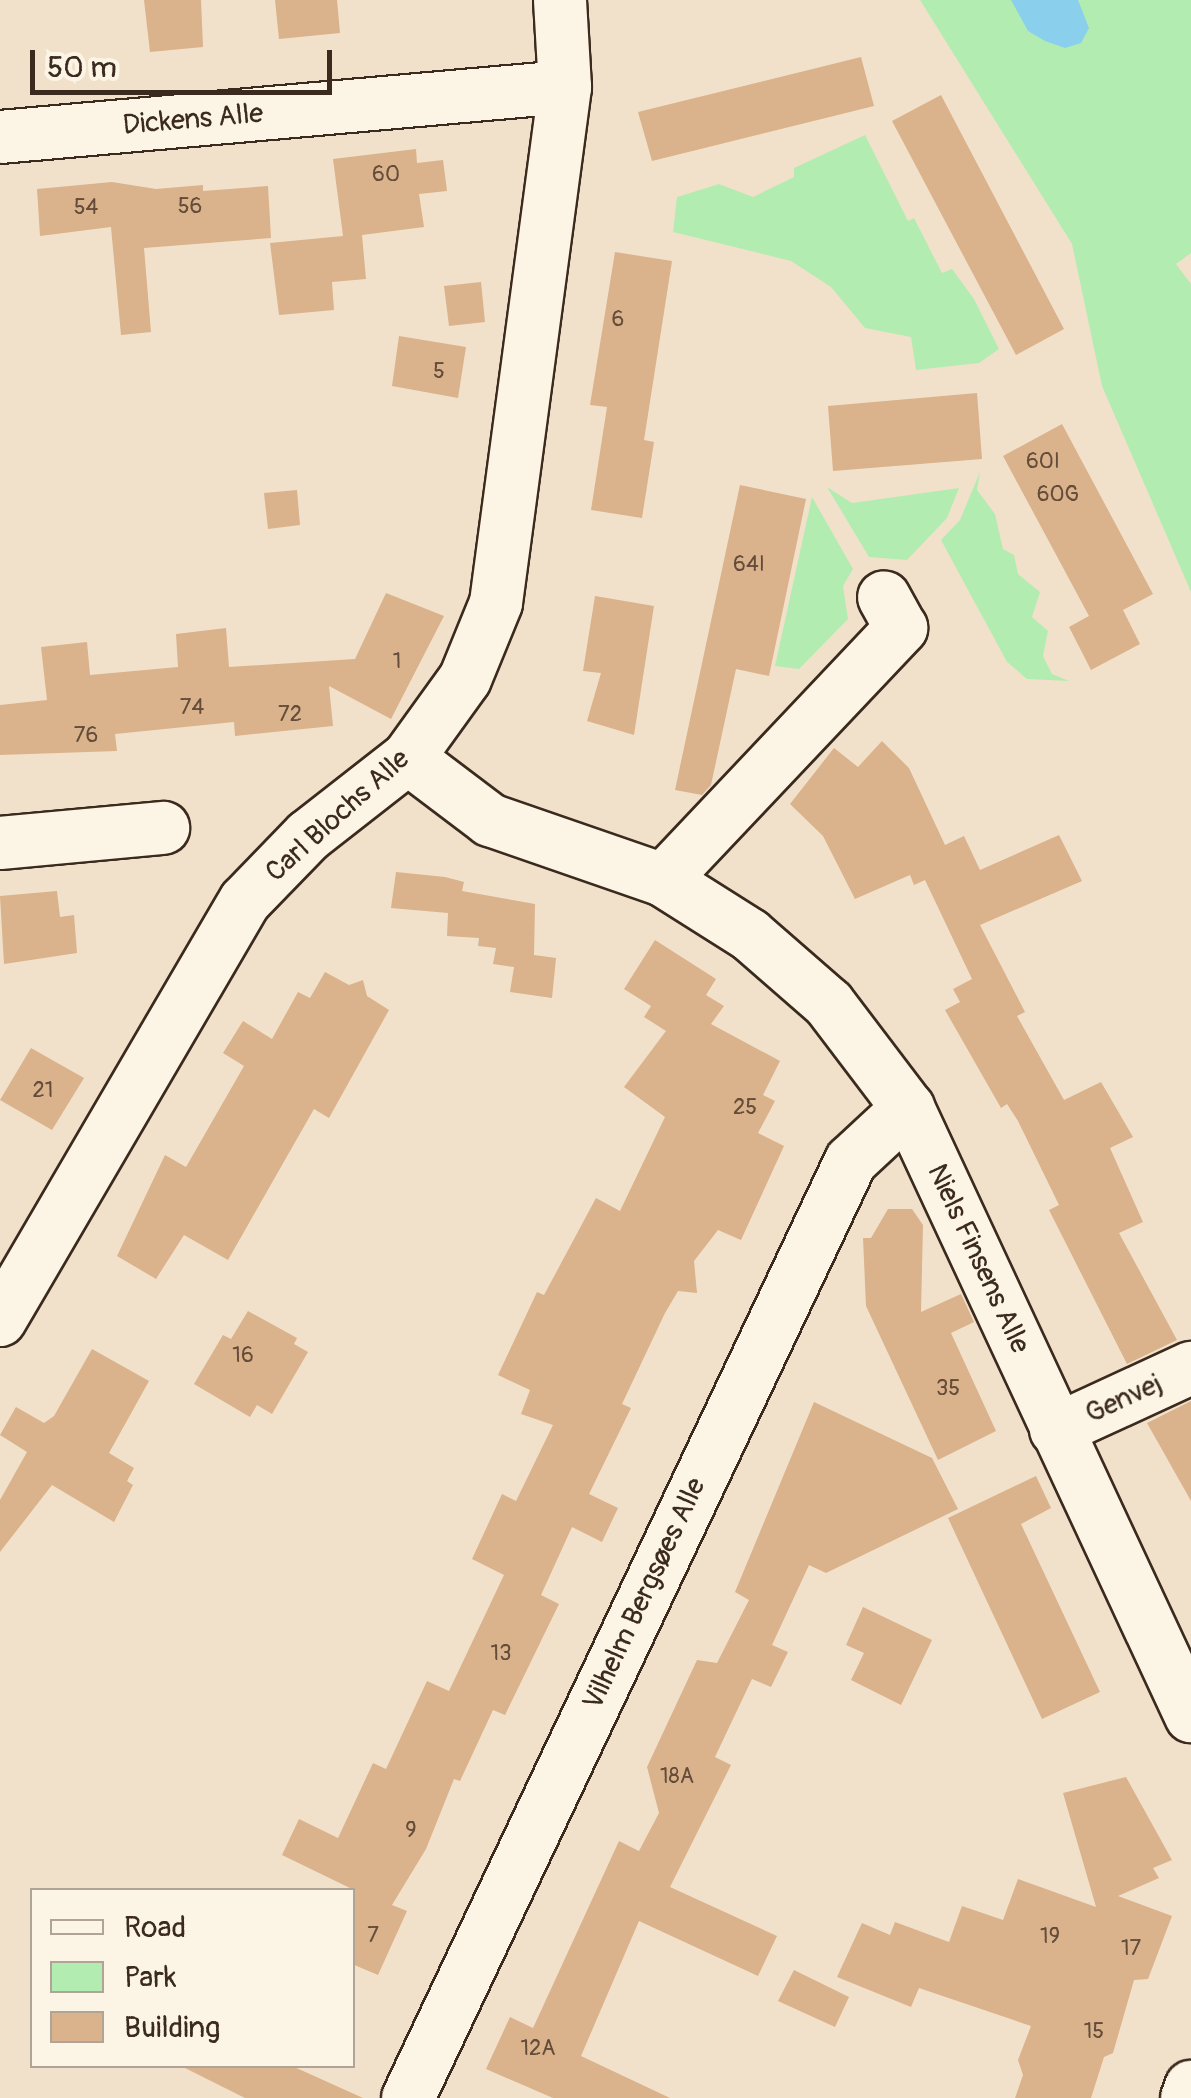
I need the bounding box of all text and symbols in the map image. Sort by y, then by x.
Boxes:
scale bar [35,30,338,92]
text: 50 m [47,49,117,86]
street label: Dickens Alle [121,97,265,143]
house number: 60 [372,162,400,188]
house number: 56 [178,194,202,220]
house number: 54 [74,195,98,221]
house number: 6 [612,307,624,333]
house number: 5 [433,359,445,385]
house number: 60I [1026,449,1060,475]
house number: 60G [1037,482,1079,508]
house number: 64I [733,552,765,578]
house number: 1 [393,649,401,675]
house number: 74 [180,695,204,721]
house number: 72 [278,702,302,728]
house number: 76 [74,723,98,749]
street label: Carl Blochs Alle [259,743,417,889]
house number: 21 [33,1078,53,1104]
house number: 25 [733,1095,757,1121]
street label: Niels Finsens Alle [920,1159,1036,1359]
house number: 16 [232,1343,254,1369]
street label: Genvej [1080,1367,1168,1431]
house number: 35 [936,1376,960,1402]
street label: Vilhelm Bergsøes Alle [577,1473,713,1715]
house number: 13 [491,1641,511,1667]
house number: 18A [660,1764,694,1790]
house number: 9 [405,1818,417,1844]
legend [30,1888,355,2068]
text: Road [124,1909,186,1946]
house number: 7 [367,1923,379,1949]
house number: 19 [1040,1924,1060,1950]
house number: 17 [1121,1936,1141,1962]
text: Park [124,1959,177,1996]
text: Building [124,2009,220,2046]
house number: 15 [1084,2019,1104,2045]
house number: 12A [520,2036,556,2062]

